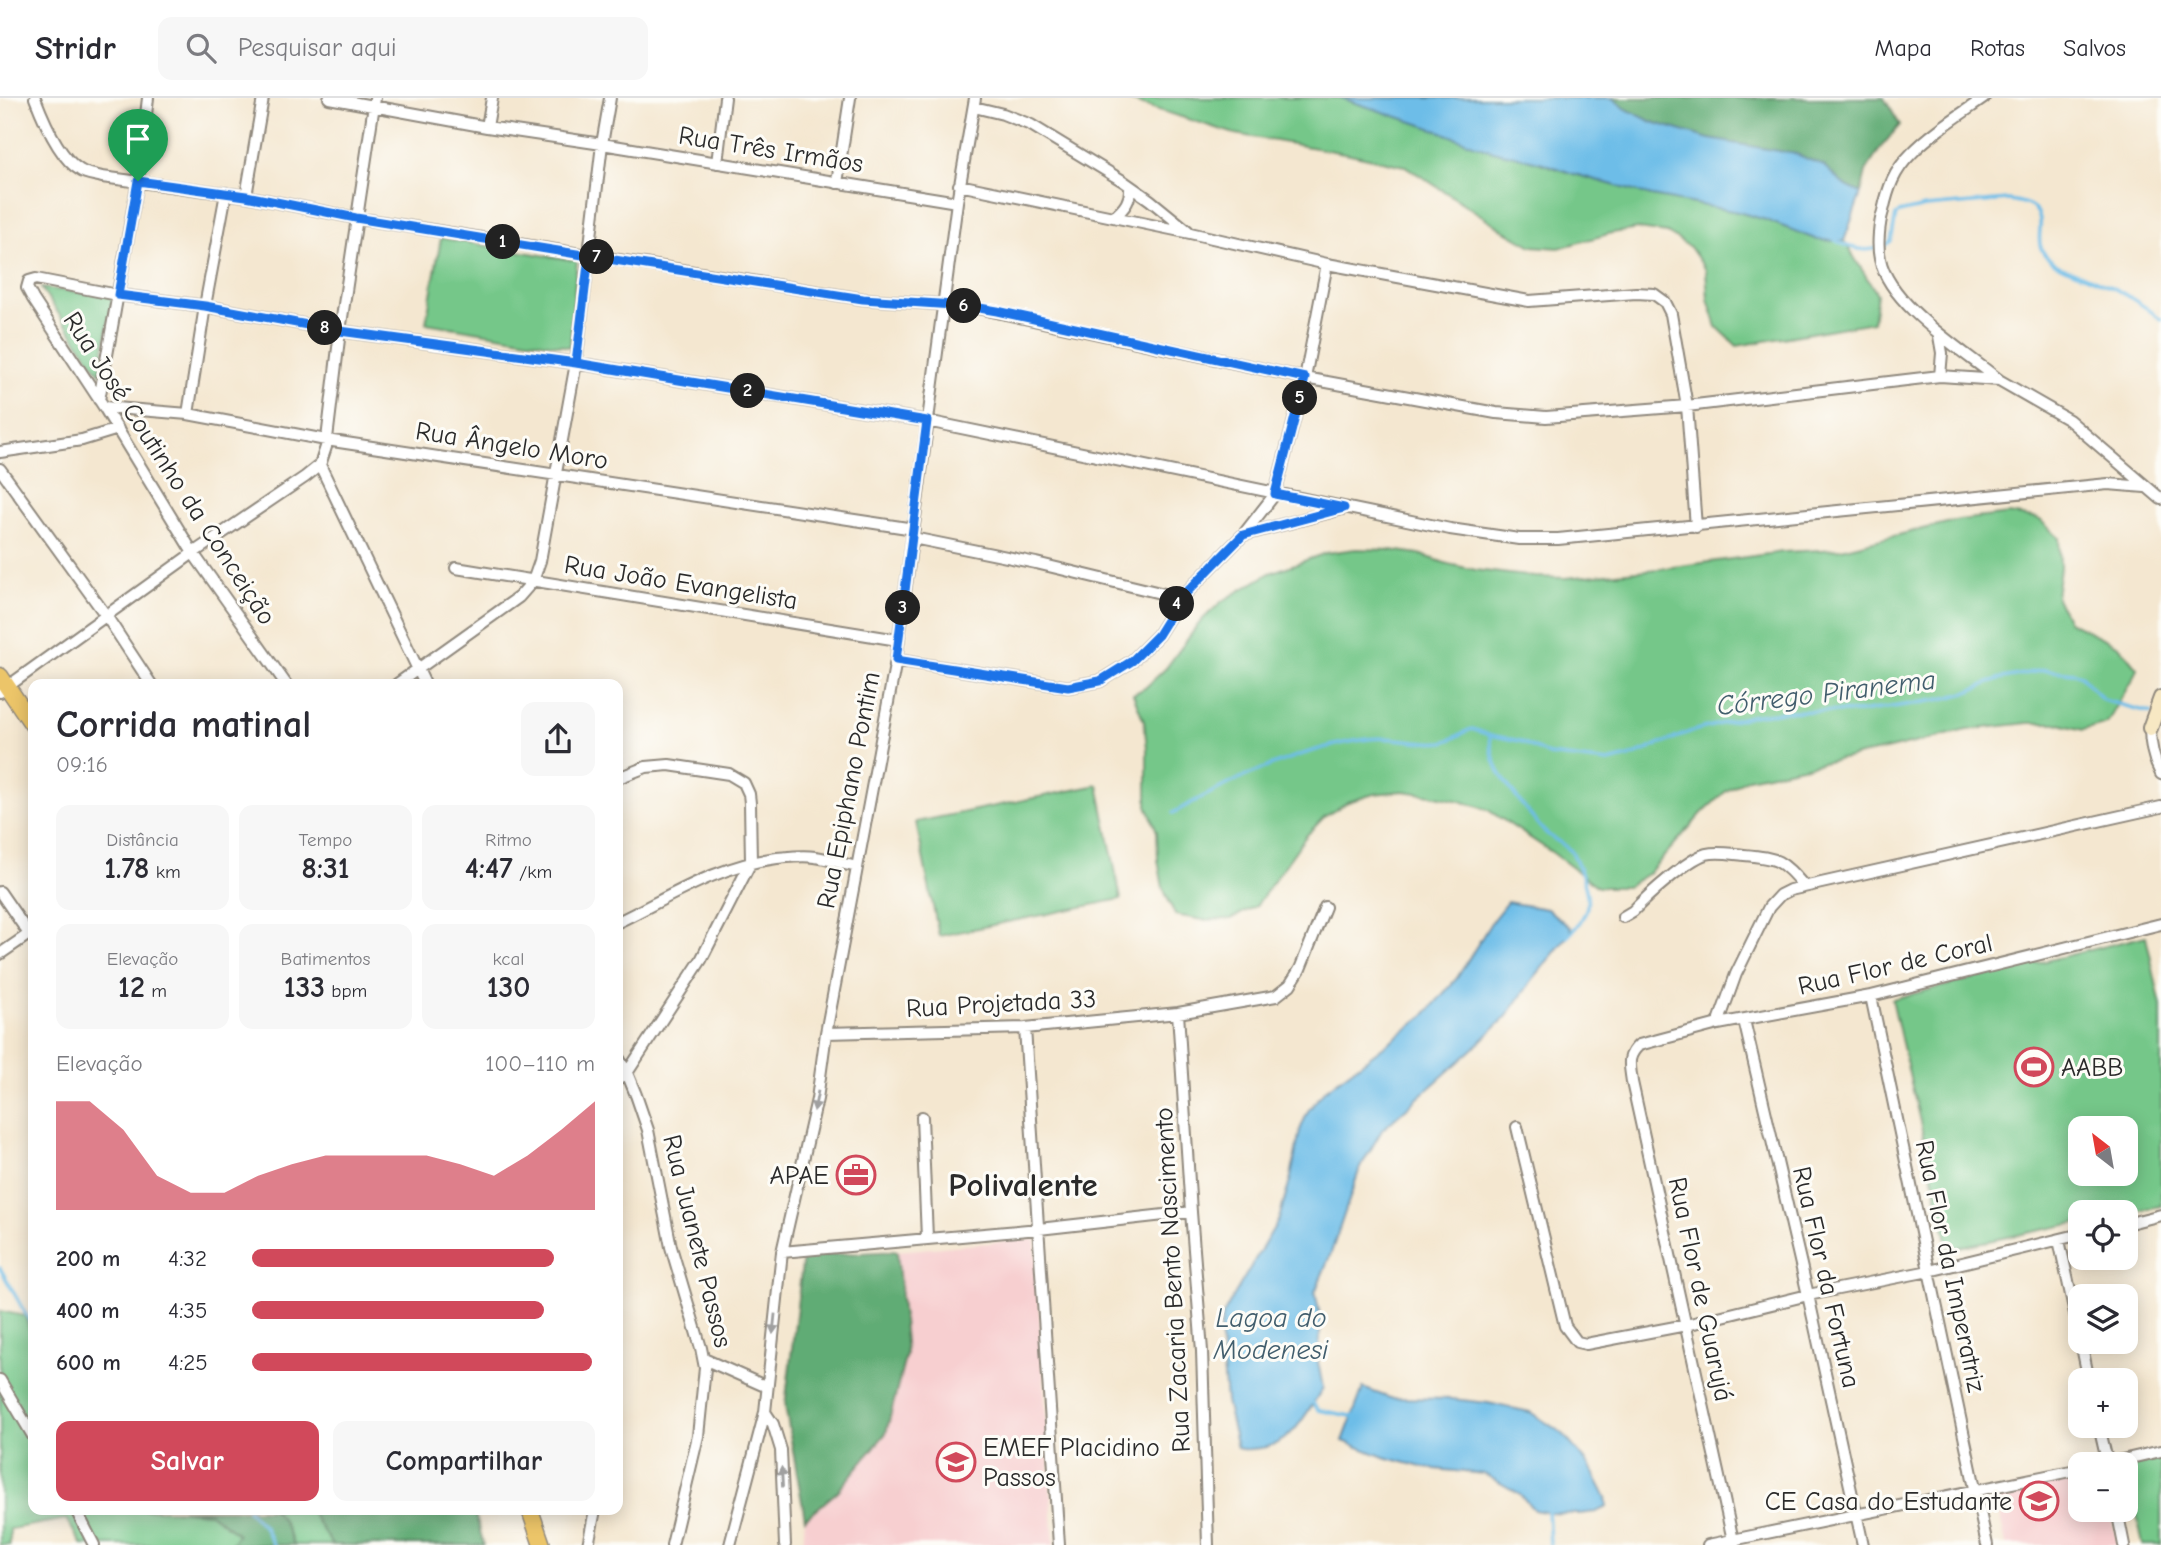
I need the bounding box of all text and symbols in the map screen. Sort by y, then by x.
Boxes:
search box [158,17,648,80]
text: Stridr [35,29,116,67]
icon: search [182,29,220,67]
text: Pesquisar aqui [238,33,397,63]
text: Mapa [1874,34,1932,62]
text: Rotas [1970,34,2025,62]
text: Salvos [2063,34,2126,62]
pin [108,109,168,181]
icon: arrive [119,120,157,158]
street label: Rua Três Irmãos [676,121,865,179]
pin: 1 [486,225,520,260]
text: 1 [499,230,506,252]
pin: 7 [580,240,614,274]
text: 7 [592,245,601,267]
pin: 6 [946,288,982,324]
text: 6 [959,294,968,316]
street label: Rua José Coutinho da Conceição [57,306,282,631]
pin: 8 [308,310,342,345]
text: 8 [320,316,329,338]
pin: 2 [730,374,766,408]
text: 2 [743,379,752,401]
pin: 5 [1282,380,1318,416]
text: 5 [1294,386,1305,408]
street label: Rua Ângelo Moro [413,415,610,476]
street label: Rua João Evangelista [562,550,799,616]
pin: 4 [1160,587,1194,622]
pin: 3 [886,590,920,626]
text: 4 [1172,592,1181,614]
text: 3 [898,596,907,618]
water label: Córrego Piranema [1715,664,1937,722]
street label: Rua Epiphano Pontim [811,669,887,911]
button: share [521,702,595,776]
text: Corrida matinal [56,703,311,747]
text: 09:16 [56,751,108,778]
text: Distância [106,829,179,851]
text: Tempo [299,829,352,851]
text: Ritmo [485,829,532,851]
text: 1.78 [104,851,149,886]
text: 8:31 [301,851,350,886]
text: 4:47 [465,851,513,886]
text: km [149,861,181,883]
text: /km [513,861,552,883]
street label: Rua Flor de Coral [1795,928,1995,1002]
text: Elevação [107,948,178,970]
text: Batimentos [281,948,370,970]
text: kcal [493,948,524,970]
text: 12 [118,970,145,1005]
text: 133 [284,970,325,1005]
text: 130 [487,970,530,1005]
text: m [145,980,167,1002]
text: bpm [325,980,367,1002]
street label: Rua Projetada 33 [905,984,1097,1024]
sports icon: AABB [2013,1046,2055,1088]
text: Elevação [56,1050,143,1077]
text: 100–110 m [485,1050,595,1077]
place label: AABB [2061,1053,2123,1083]
one-way arrow [810,1090,821,1112]
street label: Rua Zacaria Bento Nascimento [1149,1107,1197,1453]
north arrow [2068,1116,2138,1186]
map controls [2068,1116,2138,1522]
street label: Rua Juanete Passos [656,1132,738,1351]
street label: Rua Flor da Imperatriz [1909,1137,1991,1395]
office icon: APAE [835,1154,877,1196]
place label: APAE [770,1161,829,1191]
street label: Rua Flor da Fortuna [1786,1164,1866,1391]
district label: Polivalente [948,1166,1098,1204]
street label: Rua Flor de Guarujá [1662,1174,1738,1404]
button: locate [2068,1200,2138,1270]
text: 200 m [56,1245,120,1272]
text: 4:32 [168,1245,207,1272]
button: layers [2068,1284,2138,1354]
text: 400 m [56,1297,120,1324]
text: 4:35 [168,1297,207,1324]
water label: Lagoa do Modenesi [1213,1302,1329,1366]
one-way arrow [768,1313,779,1335]
text: 600 m [56,1349,121,1376]
text: 4:25 [168,1349,208,1376]
button: + [2068,1368,2138,1438]
button: Salvar [56,1421,319,1501]
button: Compartilhar [333,1421,595,1501]
place label: EMEF Placidino Passos [983,1433,1160,1493]
school or university icon: EMEF Placidino Passos [935,1441,977,1483]
button: − [2068,1452,2138,1522]
one-way arrow [776,1466,787,1488]
school or university icon: CE Casa do Estudante [2018,1480,2060,1522]
place label: CE Casa do Estudante [1765,1487,2012,1517]

